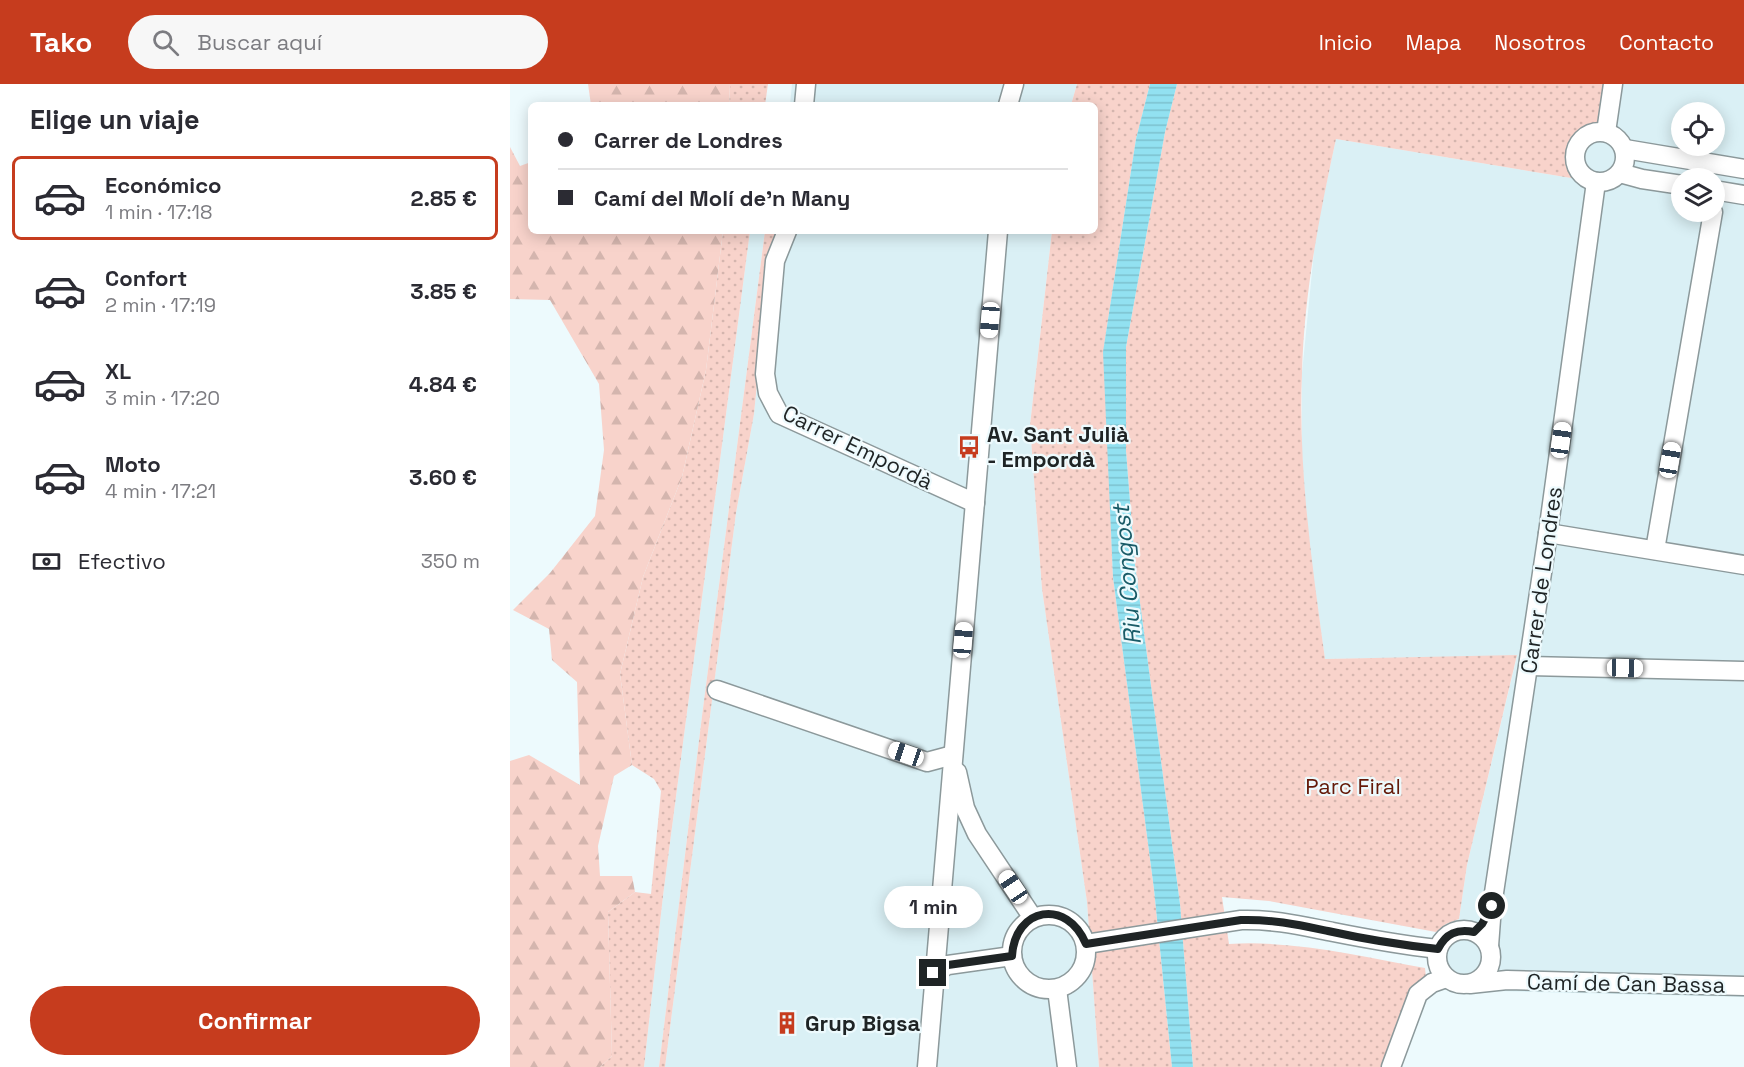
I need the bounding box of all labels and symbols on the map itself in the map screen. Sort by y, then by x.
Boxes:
car [979,301,1001,339]
street label: Carrer Empordà [778,399,938,496]
place label: Av. Sant Julià - Empordà [987,420,1129,473]
car [1550,421,1572,459]
bus stop icon: Av. Sant Julià - Empordà [956,434,982,460]
car [1658,441,1682,479]
street label: Carrer de Londres [1514,485,1568,675]
water label: Riu Congost [1105,502,1148,646]
car [952,621,974,659]
car [1607,659,1643,677]
car [886,740,926,768]
park label: Parc Firal [1305,772,1401,800]
car [995,867,1031,907]
callout: 1 min [884,886,982,928]
route start [1478,892,1505,919]
route end [919,959,946,986]
street label: Camí de Can Bassa [1527,967,1726,999]
place label: Grup Bigsa [805,1009,920,1037]
building icon: Grup Bigsa [774,1010,800,1036]

